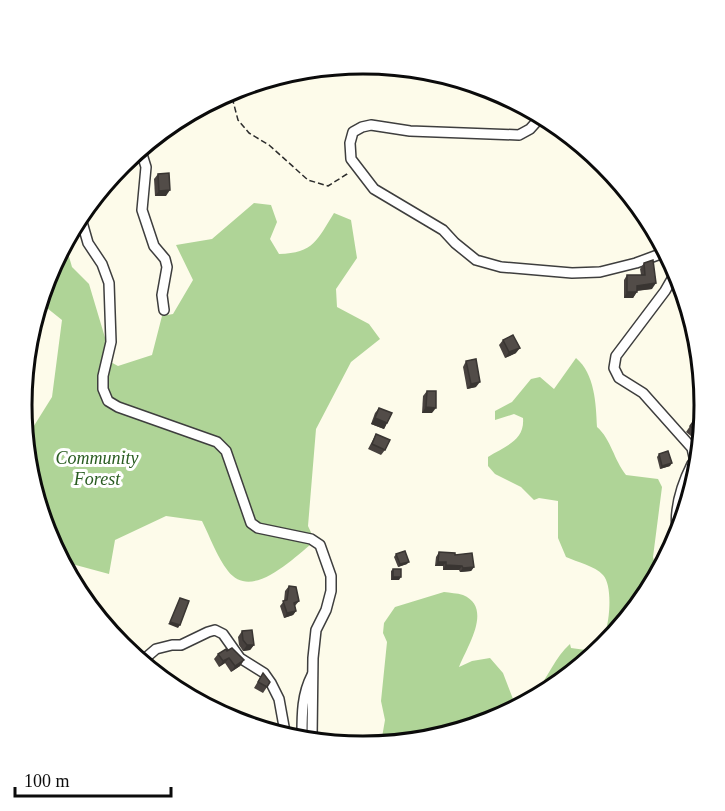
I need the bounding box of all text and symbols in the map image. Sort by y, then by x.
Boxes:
park label: Community Forest [56,448,139,489]
scale bar [15,760,171,798]
text: 100 m [24,771,70,791]

